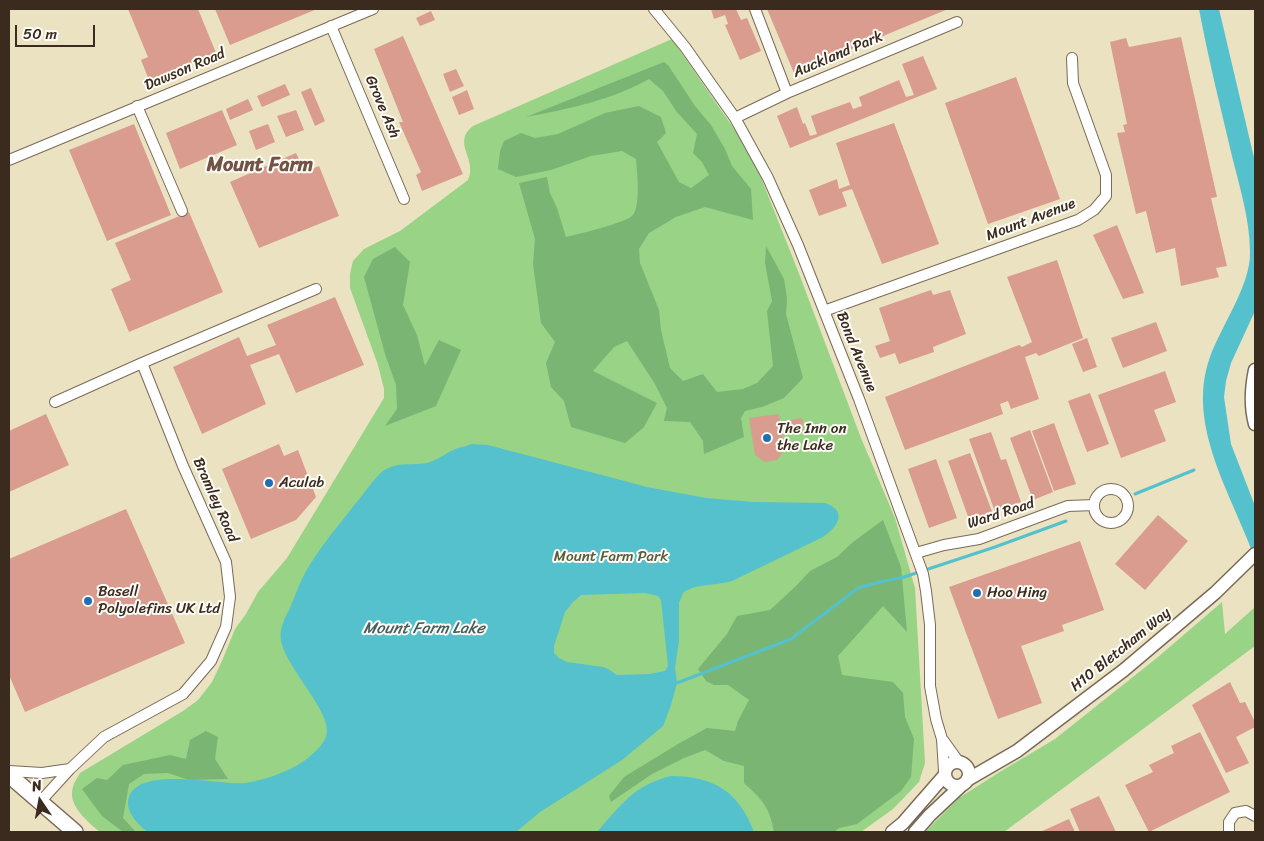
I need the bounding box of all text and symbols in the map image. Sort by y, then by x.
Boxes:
scale bar [18,15,98,47]
text: 50 m [23,21,57,47]
street label: Auckland Park [790,28,886,82]
street label: Dawson Road [142,45,228,95]
street label: Grove Ash [361,73,403,141]
district label: Mount Farm [207,154,313,178]
street label: Mount Avenue [984,195,1078,245]
street label: Bond Avenue [832,309,880,395]
place label: The Inn on the Lake [777,420,847,455]
marker: The Inn on the Lake [761,432,773,444]
street label: Bramley Road [188,455,242,545]
place label: Aculab [279,474,324,492]
marker: Aculab [263,477,275,489]
street label: Ward Road [965,495,1037,533]
park label: Mount Farm Park [554,548,668,566]
place label: Basell Polyolefins UK Ltd [98,583,220,618]
place label: Hoo Hing [987,584,1047,602]
marker: Hoo Hing [971,587,983,599]
marker: Basell Polyolefins UK Ltd [82,595,94,607]
street label: H10 Bletcham Way [1067,604,1175,696]
water label: Mount Farm Lake [363,619,485,639]
text: N [29,773,44,799]
north arrow [15,776,65,826]

